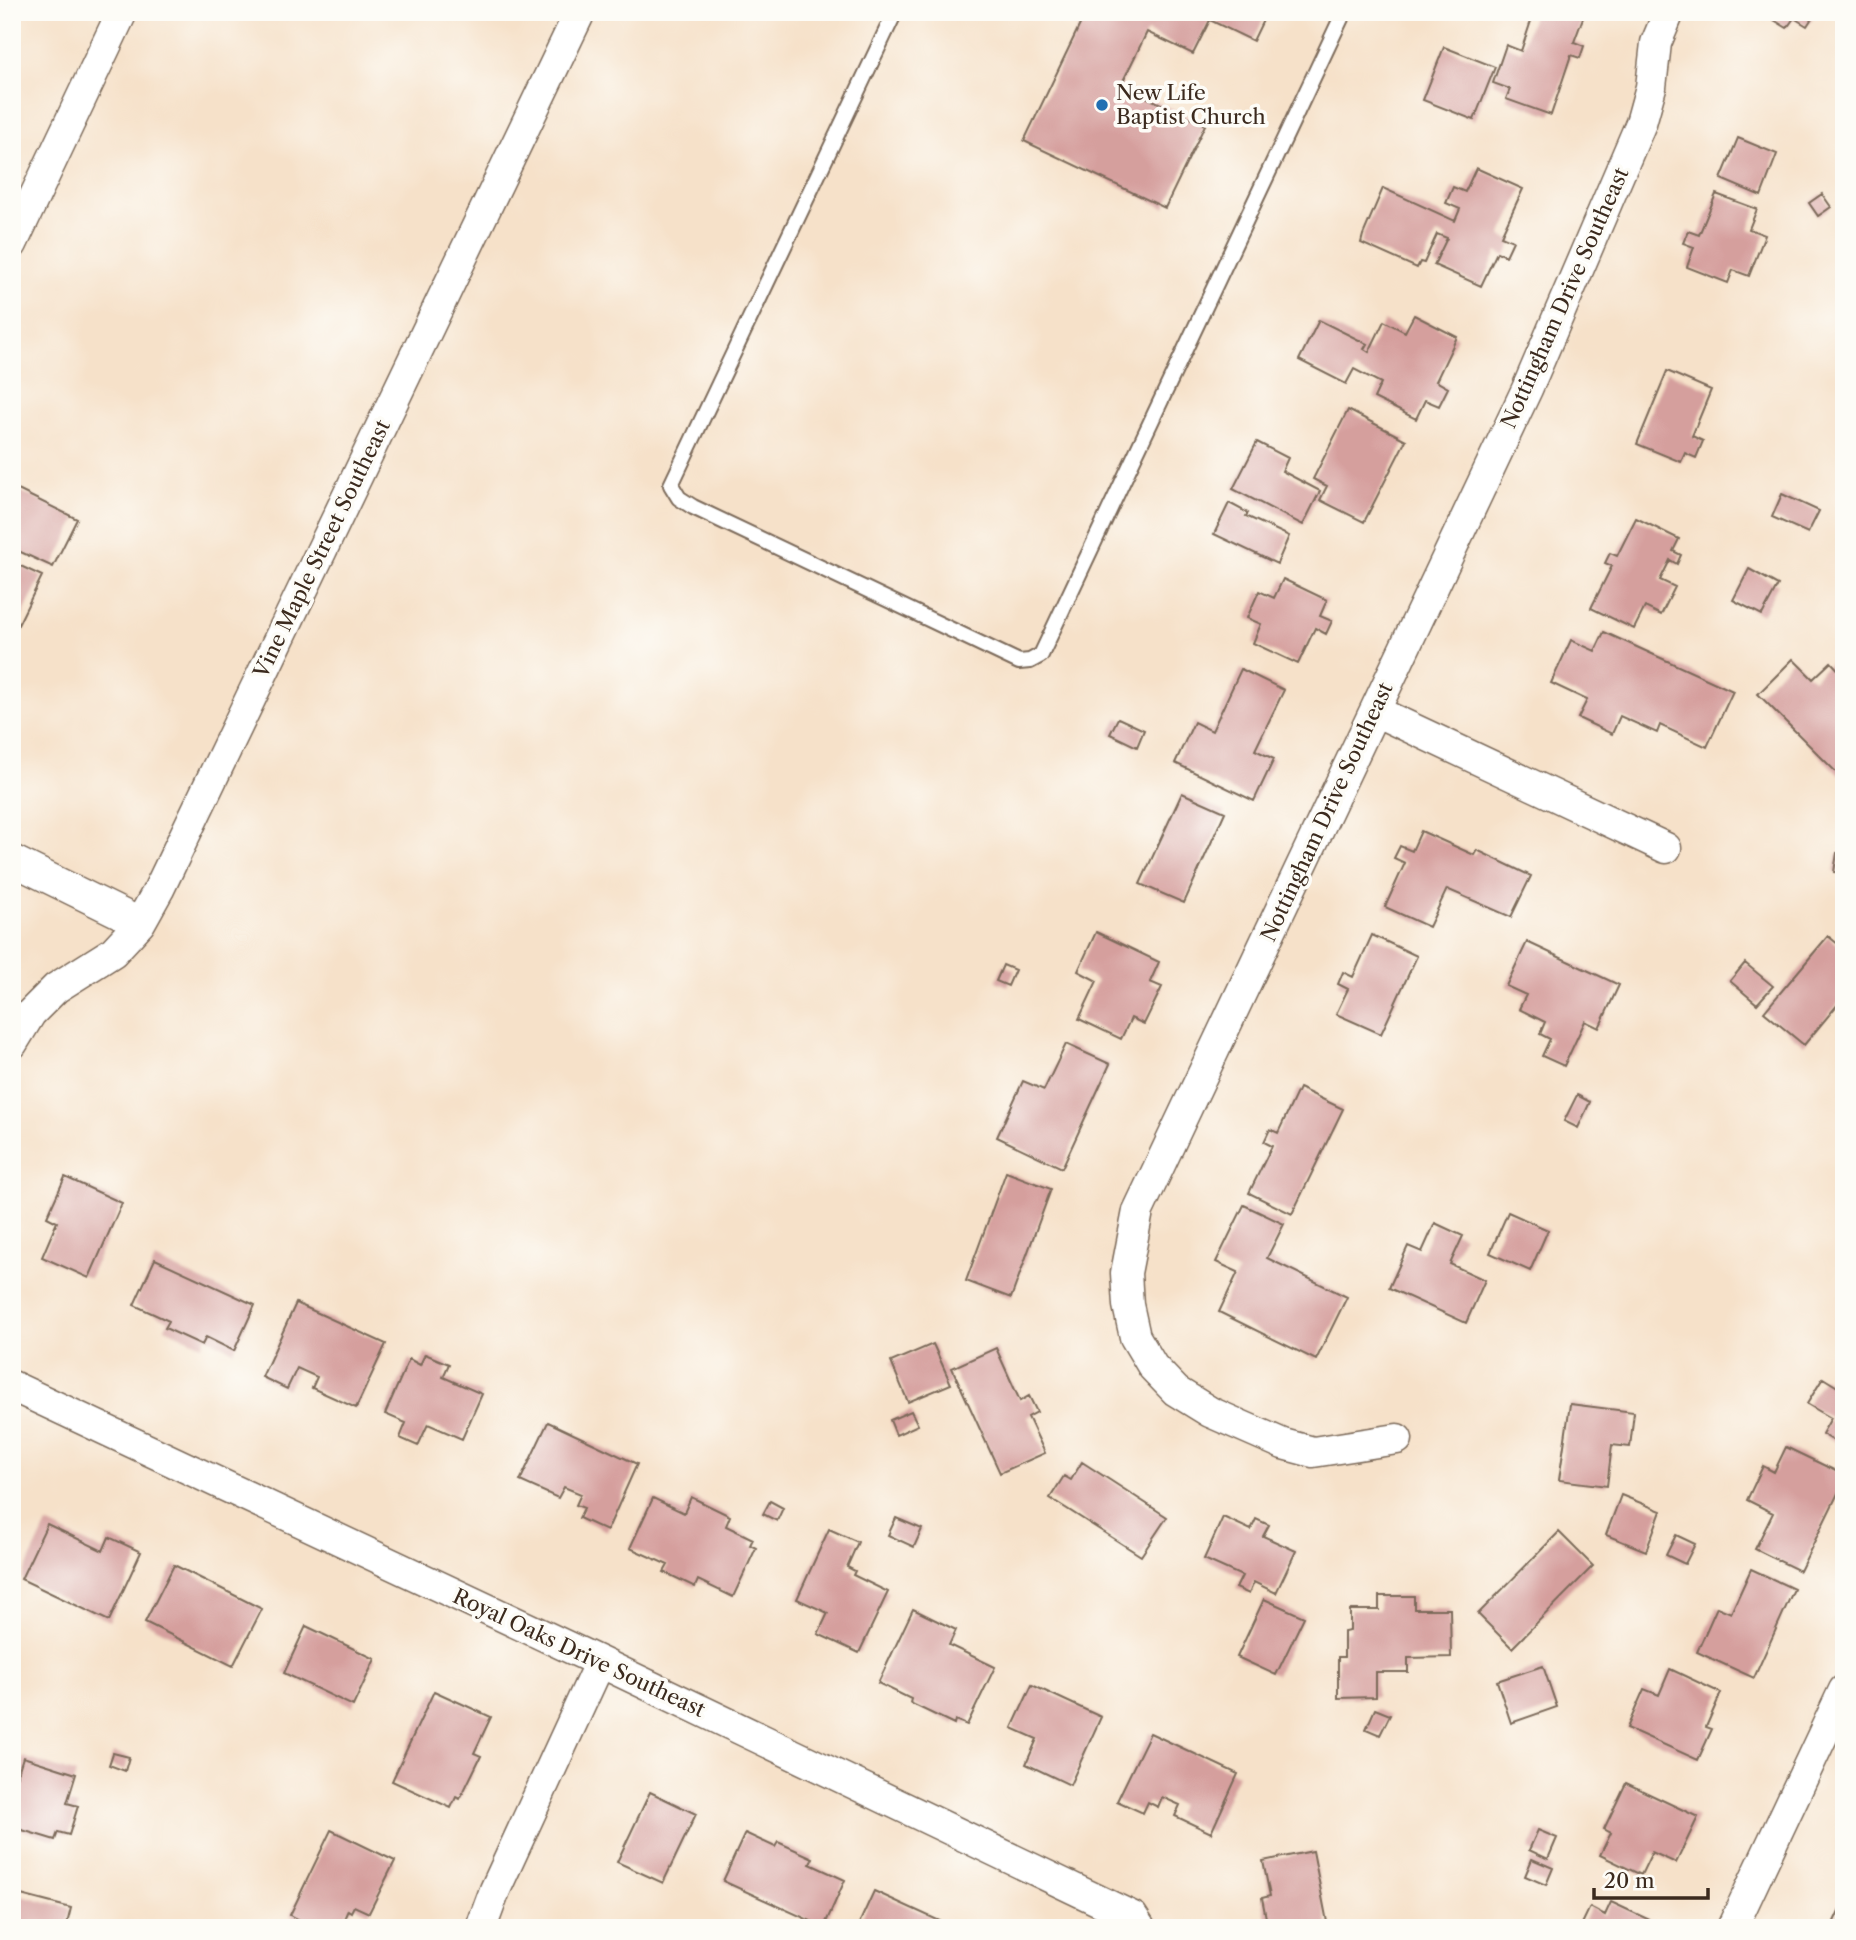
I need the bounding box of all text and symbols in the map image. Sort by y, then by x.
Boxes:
place label: New Life Baptist Church [1116,80,1266,129]
marker: New Life Baptist Church [1094,97,1110,113]
street label: Nottingham Drive Southeast [1496,163,1634,432]
street label: Vine Maple Street Southeast [248,415,395,683]
street label: Nottingham Drive Southeast [1255,678,1398,945]
street label: Royal Oaks Drive Southeast [449,1583,710,1722]
scale bar [1594,1856,1707,1900]
text: 20 m [1604,1868,1655,1893]

